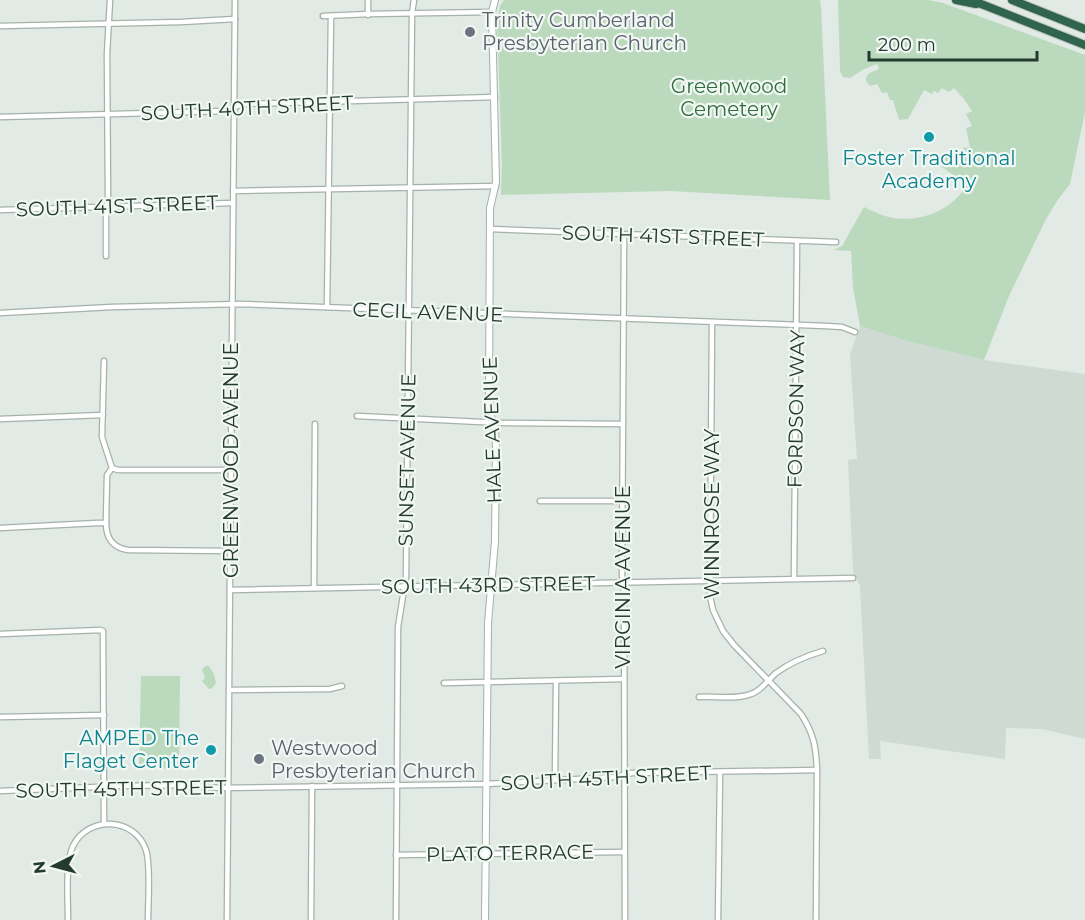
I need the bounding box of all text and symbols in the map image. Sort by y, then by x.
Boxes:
place label: Trinity Cumberland Presbyterian Church [482,8,687,55]
scale bar [869,24,1037,62]
marker: Trinity Cumberland Presbyterian Church [463,25,477,39]
text: 200 m [878,34,936,56]
park label: Greenwood Cemetery [671,74,787,121]
street label: SOUTH 40TH STREET [140,90,354,126]
marker: Foster Traditional Academy [922,130,936,144]
place label: Foster Traditional Academy [842,146,1016,193]
street label: SOUTH 41ST STREET [15,190,219,222]
street label: SOUTH 41ST STREET [561,220,765,252]
street label: CECIL AVENUE [352,297,504,327]
street label: FORDSON WAY [783,329,809,488]
street label: GREENWOOD AVENUE [219,342,243,578]
street label: HALE AVENUE [477,356,507,504]
street label: SUNSET AVENUE [393,373,421,547]
street label: WINNROSE WAY [700,429,724,599]
street label: VIRGINIA AVENUE [611,485,635,669]
street label: SOUTH 43RD STREET [381,571,596,599]
place label: AMPED The Flaget Center [63,726,199,773]
place label: Westwood Presbyterian Church [271,736,476,783]
marker: AMPED The Flaget Center [204,743,218,757]
marker: Westwood Presbyterian Church [252,752,266,766]
street label: SOUTH 45TH STREET [500,760,713,796]
street label: SOUTH 45TH STREET [15,775,227,803]
north arrow [24,836,84,896]
street label: PLATO TERRACE [426,840,594,866]
text: N [29,860,50,875]

